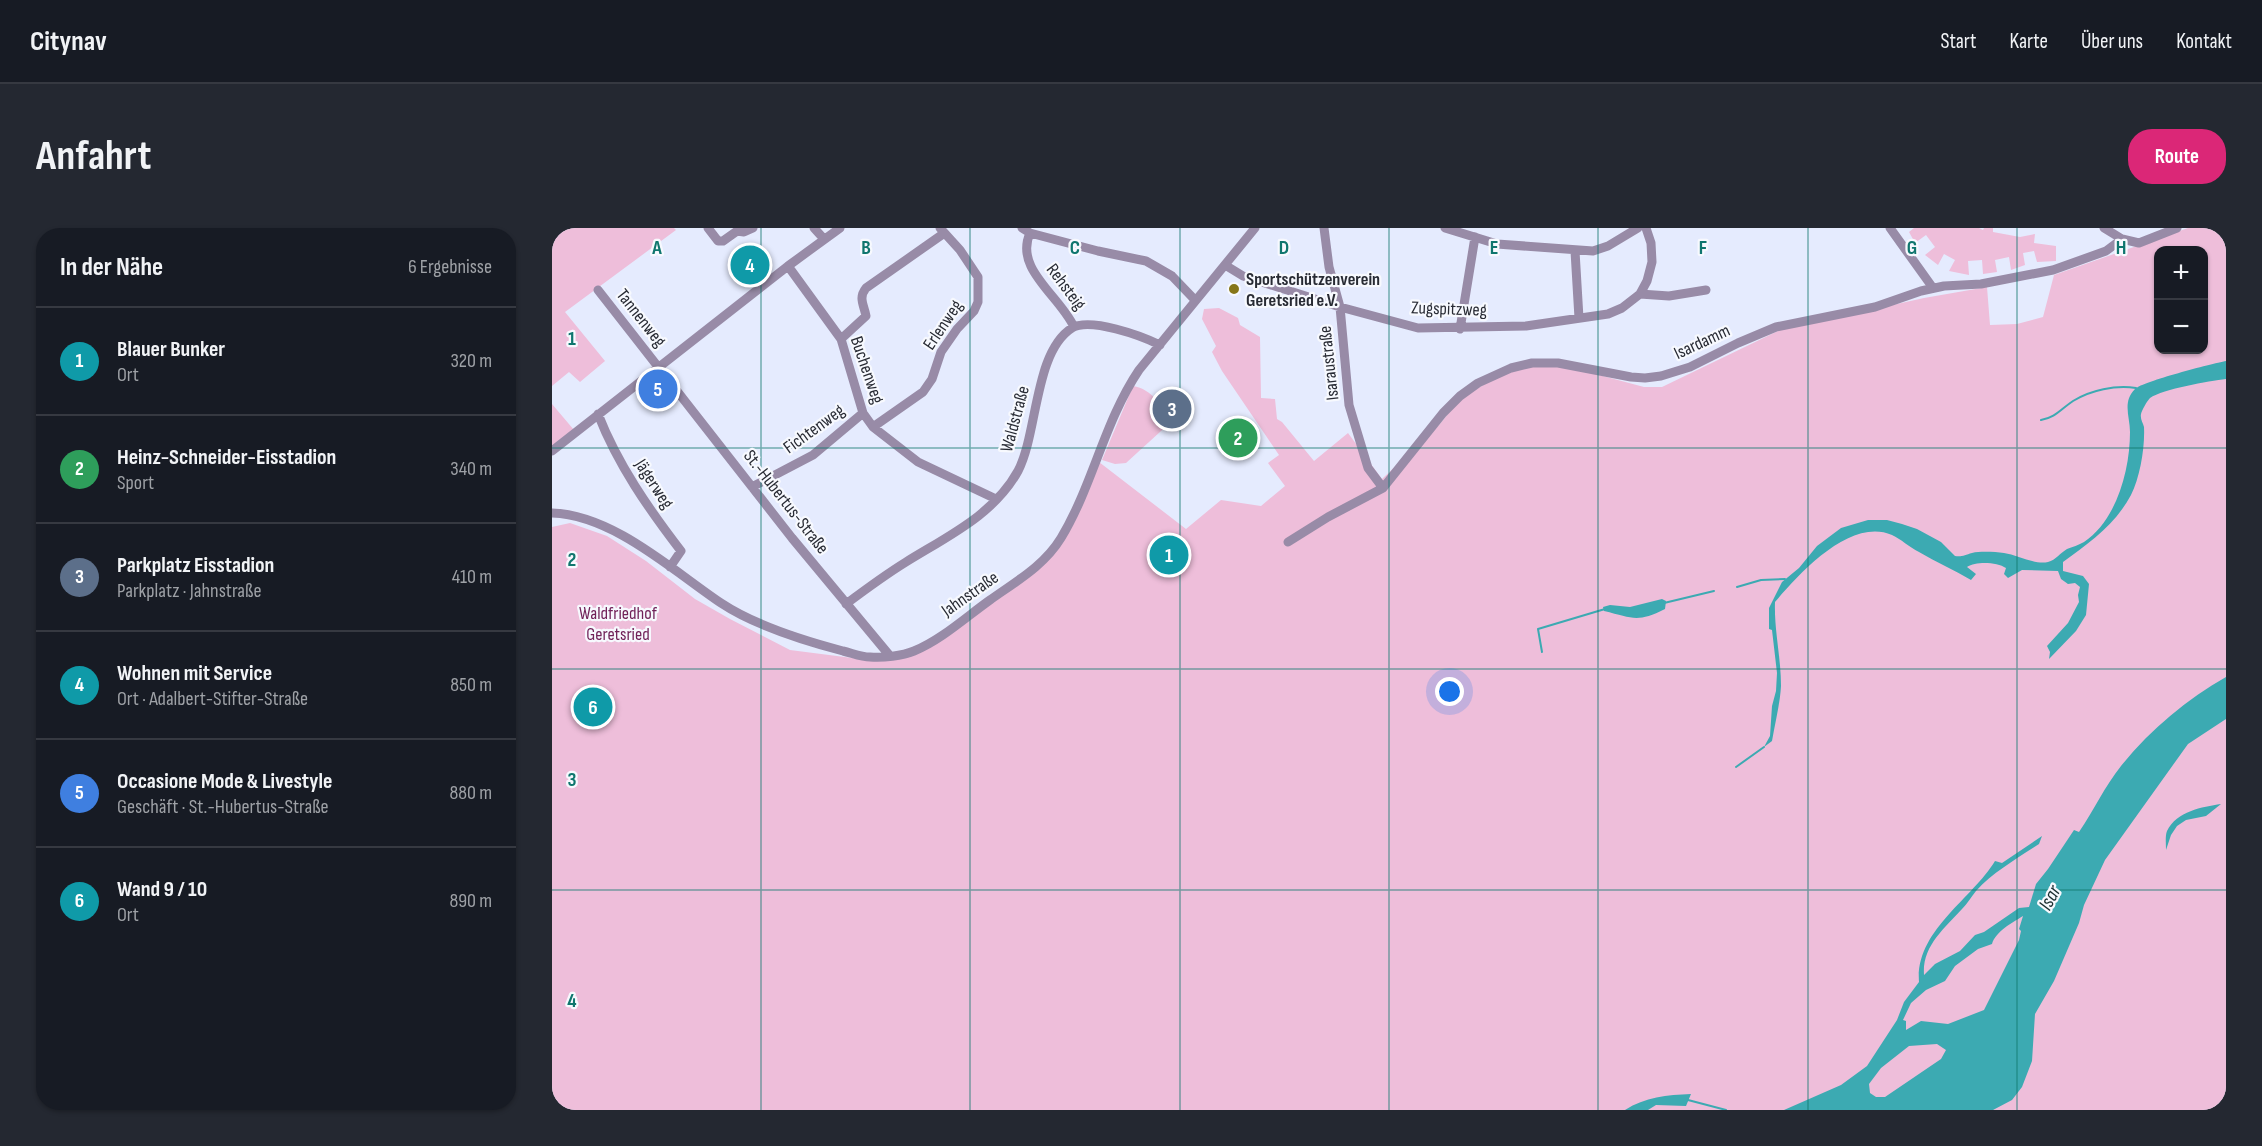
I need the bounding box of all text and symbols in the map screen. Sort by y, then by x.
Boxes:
text: Citynav [30,25,107,58]
text: Start [1940,29,1977,54]
text: Karte [2010,29,2048,54]
text: Über uns [2081,29,2143,54]
text: Kontakt [2176,29,2232,54]
button: Route [2128,129,2226,184]
text: Anfahrt [36,131,151,182]
text: A [651,236,662,260]
text: B [861,236,871,260]
text: C [1070,236,1080,260]
text: D [1279,236,1289,260]
text: E [1490,236,1498,260]
text: F [1699,236,1707,260]
text: G [1907,236,1917,260]
text: H [2116,236,2126,260]
pin: 4 [730,243,770,288]
map controls [2154,246,2208,354]
button: + [2154,246,2208,300]
text: In der Nähe [60,252,163,283]
text: 6 Ergebnisse [408,255,492,279]
street label: Rehsteig [1042,260,1090,314]
place label: Sportschützenverein Geretsried e.V. [1246,269,1380,311]
marker: Sportschützenverein Geretsried e.V. [1227,282,1241,296]
street label: Tannenweg [612,285,670,351]
street label: Erlenweg [919,296,967,354]
street label: Zugspitzweg [1411,297,1487,321]
button: − [2154,300,2208,354]
street label: Isardamm [1671,320,1733,364]
street label: Isaraustraße [1315,325,1343,401]
text: 1 [568,327,576,351]
street label: Buchenweg [846,334,888,406]
text: Blauer Bunker [117,336,225,363]
text: 1 [76,349,83,373]
text: 320 m [450,349,492,373]
text: Ort [117,363,139,387]
pin: 5 [638,366,678,412]
street label: Waldstraße [996,384,1034,454]
pin: 3 [1152,386,1192,432]
street label: Fichtenweg [779,400,849,458]
pin: 2 [1218,416,1258,460]
text: Heinz-Schneider-Eisstadion [117,444,336,471]
street label: St.-Hubertus-Straße [739,446,833,558]
street label: Jägerweg [630,454,678,513]
text: 2 [75,457,84,481]
text: 340 m [450,457,492,481]
text: Sport [117,471,154,495]
pin: 1 [1150,532,1188,578]
text: 2 [568,548,576,572]
text: Parkplatz Eisstadion [117,552,274,579]
text: 3 [75,565,84,589]
text: 410 m [452,565,492,589]
street label: Jahnstraße [937,567,1002,622]
text: Parkplatz · Jahnstraße [117,579,261,603]
park label: Waldfriedhof Geretsried [579,603,658,645]
text: Wohnen mit Service [117,660,272,687]
text: 4 [75,673,84,697]
text: 850 m [450,673,492,697]
your location [1435,677,1464,706]
pin: 6 [574,684,612,730]
text: Ort · Adalbert-Stifter-Straße [117,687,308,711]
text: Occasione Mode & Livestyle [117,768,332,795]
text: 3 [568,768,577,792]
text: 5 [75,781,84,805]
text: 880 m [450,781,492,805]
text: Geschäft · St.-Hubertus-Straße [117,795,329,819]
text: Wand 9 / 10 [117,876,207,903]
water label: Isar [2034,880,2067,915]
text: 6 [75,889,84,913]
text: 890 m [449,889,492,913]
text: Ort [117,903,139,927]
text: 4 [567,989,577,1013]

